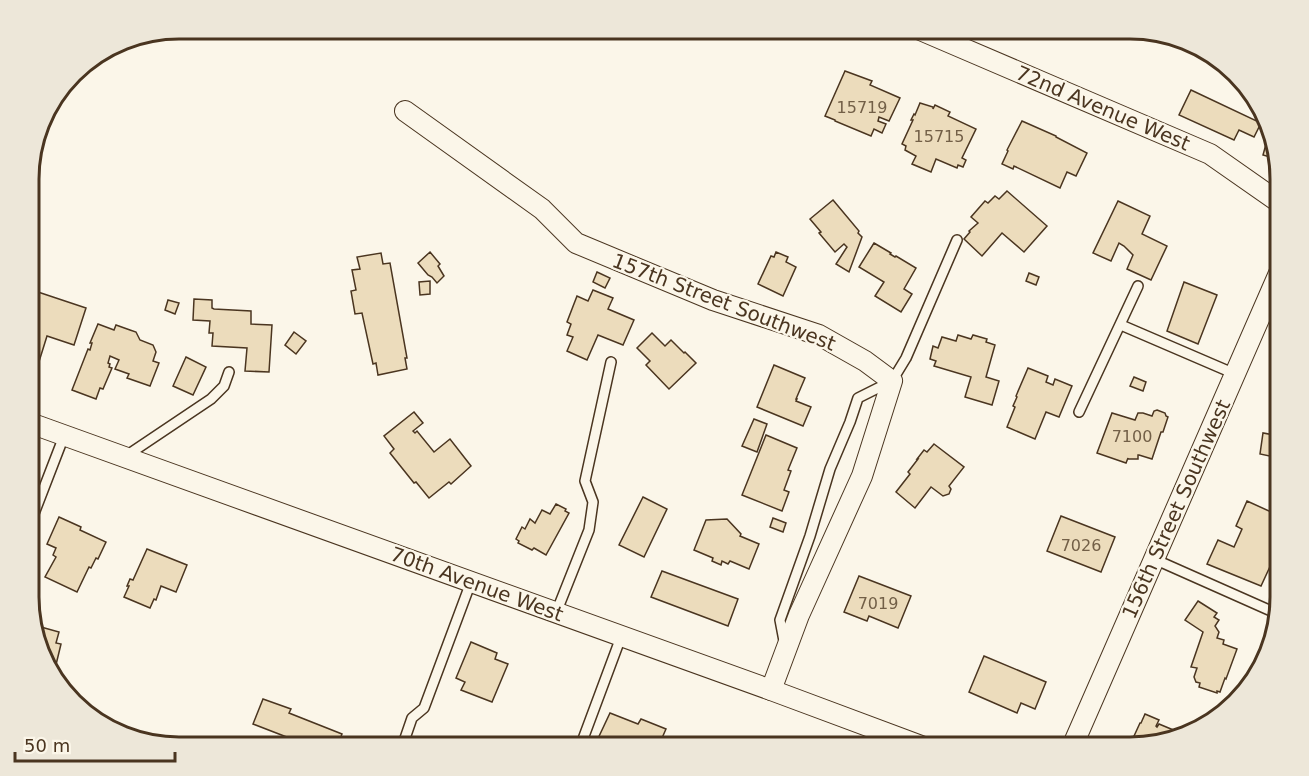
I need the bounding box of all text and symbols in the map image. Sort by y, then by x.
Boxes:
street label: 72nd Avenue West [1012,60,1194,156]
house number: 15719 [837,98,887,117]
house number: 15715 [914,127,964,146]
street label: 157th Street Southwest [609,248,839,356]
street label: 156th Street Southwest [1117,396,1235,622]
house number: 7100 [1112,427,1152,446]
house number: 7026 [1061,536,1101,555]
street label: 70th Avenue West [387,542,567,626]
house number: 7019 [858,594,898,613]
scale bar [15,725,176,763]
text: 50 m [24,735,70,756]

